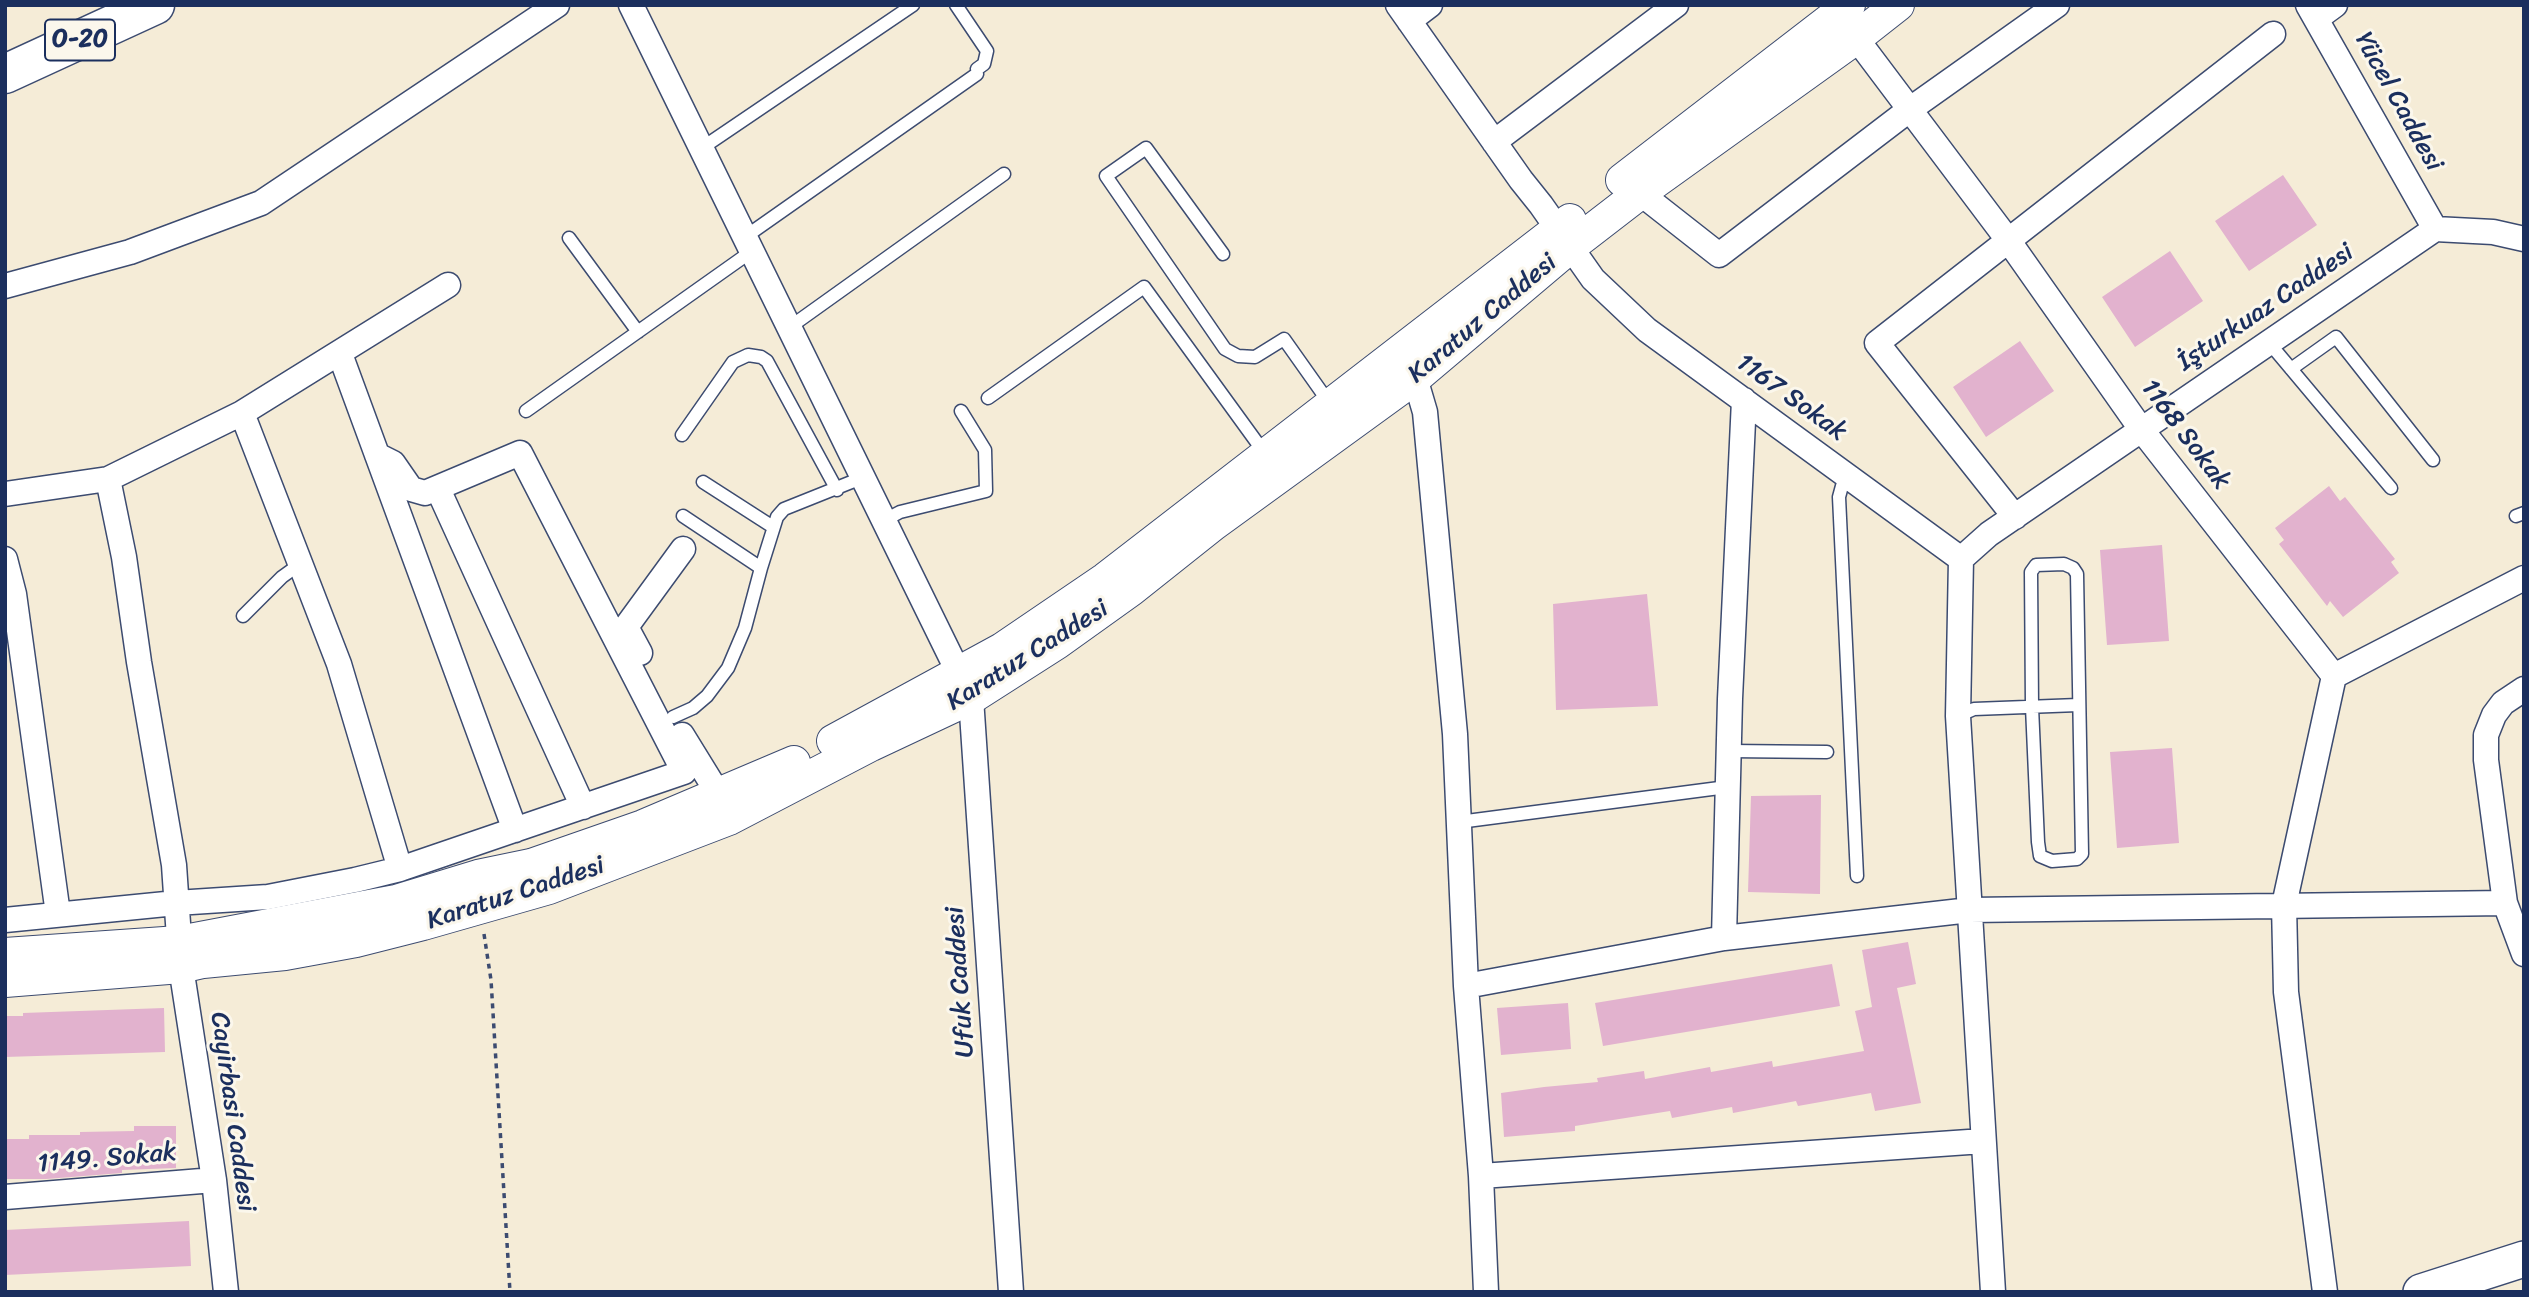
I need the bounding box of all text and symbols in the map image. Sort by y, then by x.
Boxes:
road number: O-20 [45,20,115,60]
street label: Yücel Caddesi [2347,27,2449,177]
street label: İşturkuaz Caddesi [2172,237,2360,379]
street label: Karatuz Caddesi [1402,248,1564,390]
street label: 1167 Sokak [1730,348,1852,448]
street label: 1168 Sokak [2134,374,2236,496]
street label: Karatuz Caddesi [941,594,1115,718]
street label: Karatuz Caddesi [423,851,609,937]
street label: Ufuk Caddesi [940,906,982,1058]
street label: Cayirbasi Caddesi [203,1010,261,1214]
street label: 1149. Sokak [36,1137,178,1181]

